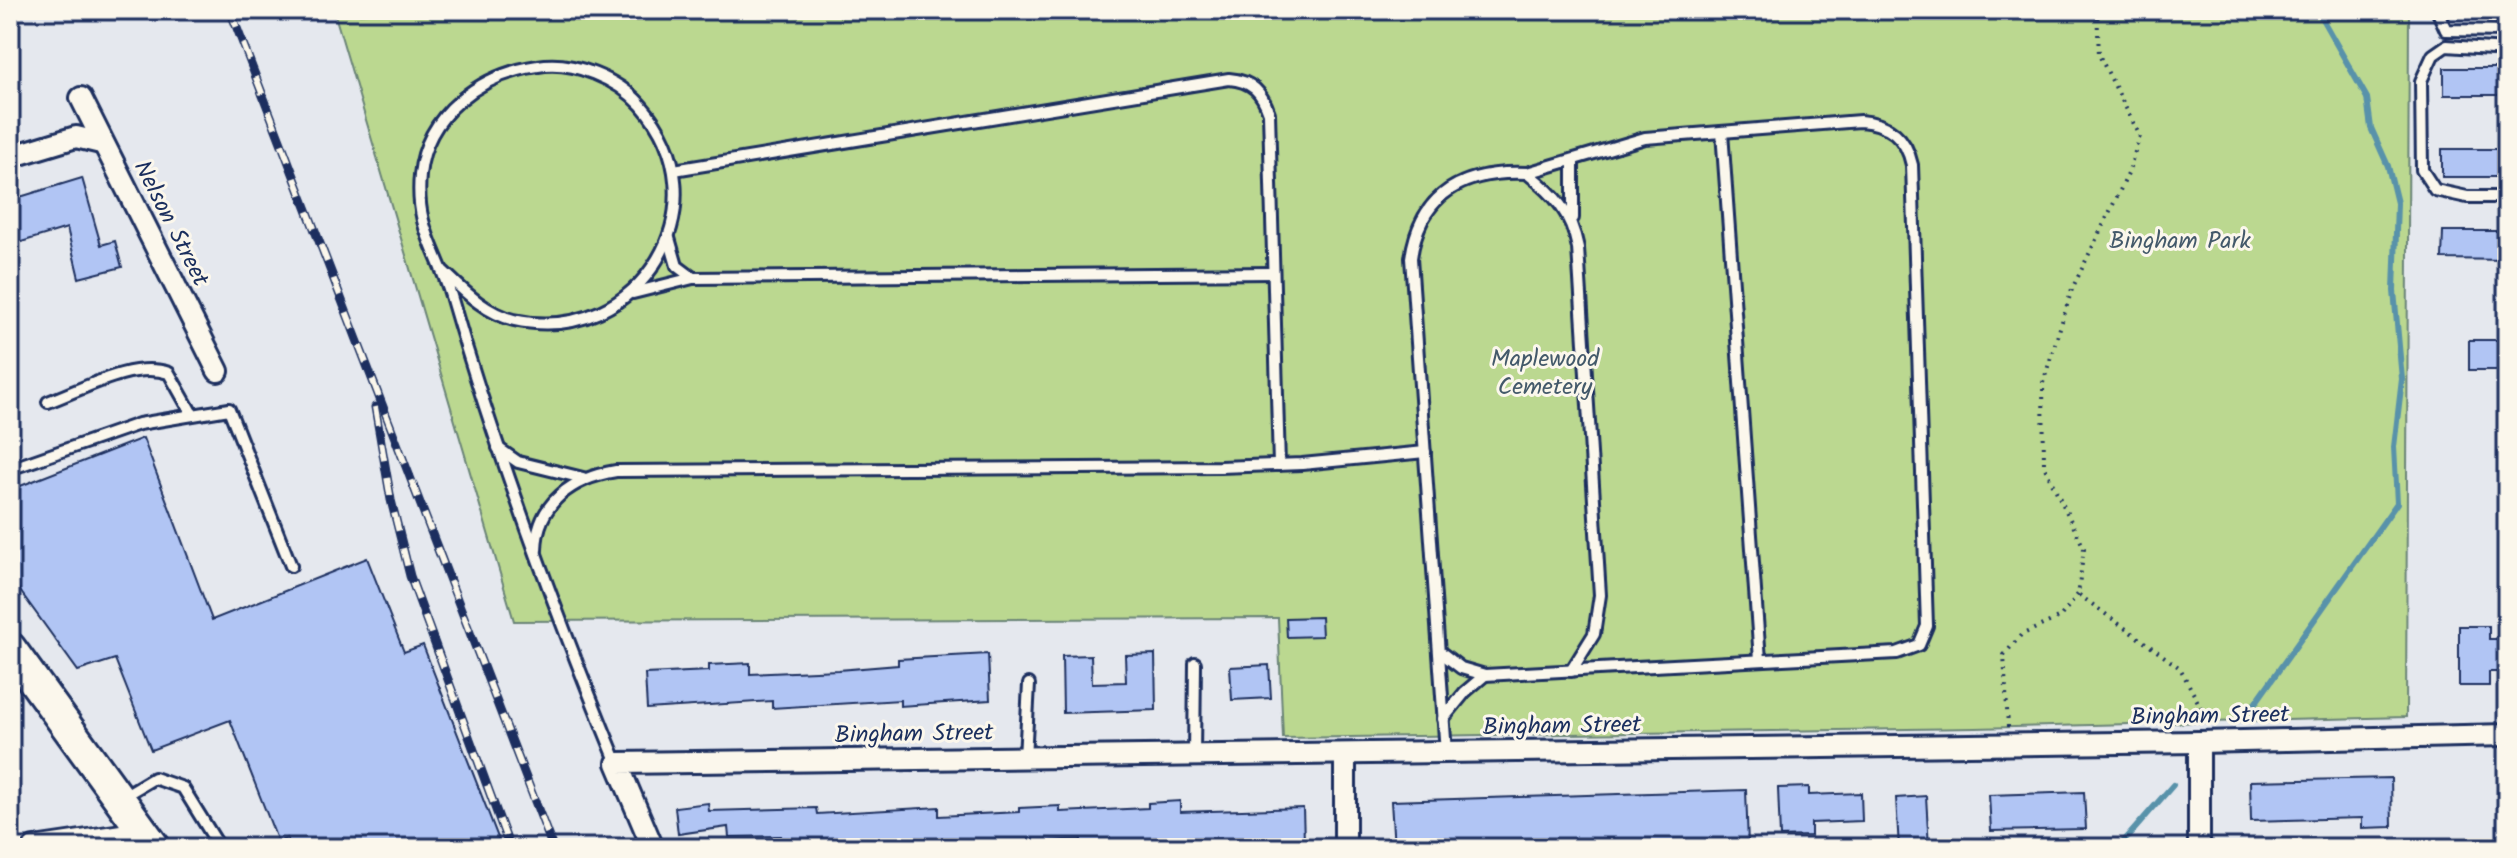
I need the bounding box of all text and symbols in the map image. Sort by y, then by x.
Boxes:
street label: Nelson Street [122,154,220,294]
park label: Bingham Park [2109,222,2252,261]
park label: Maplewood Cemetery [1491,340,1600,407]
street label: Bingham Street [2130,696,2291,737]
street label: Bingham Street [1482,706,1643,747]
street label: Bingham Street [834,714,995,755]

